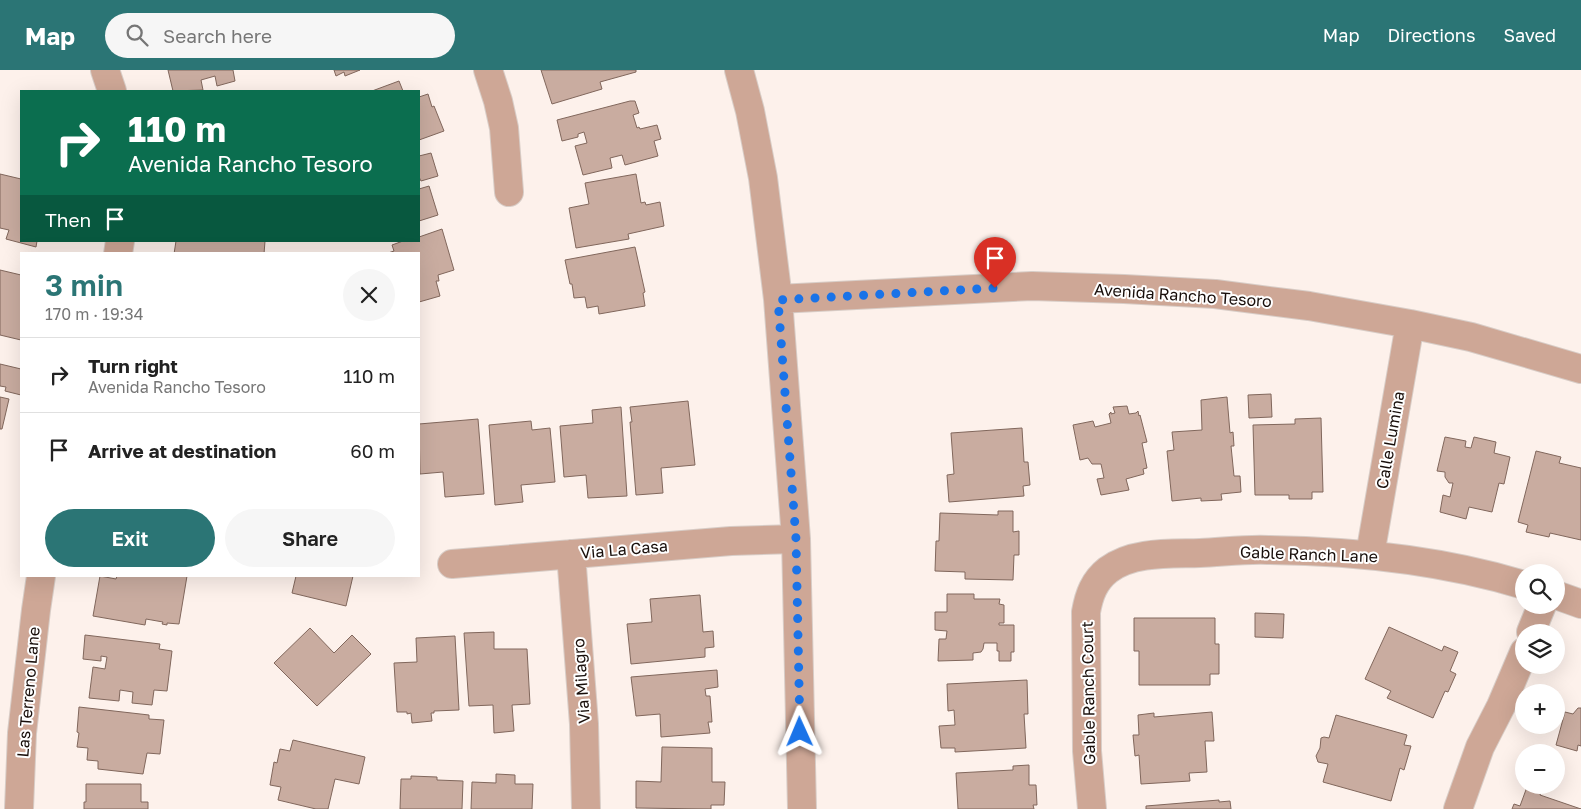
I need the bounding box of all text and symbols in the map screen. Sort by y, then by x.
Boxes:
search box [105,13,455,58]
text: Map [25,21,75,50]
icon: search [123,21,151,49]
text: Search here [163,24,272,47]
text: Map [1323,24,1359,46]
text: Directions [1387,24,1475,46]
text: Saved [1503,24,1556,46]
text: 110 m [128,108,226,150]
icon: right [45,110,110,175]
text: Avenida Rancho Tesoro [128,150,373,177]
icon: arrive [101,205,129,233]
text: Then [45,208,91,231]
pin [974,237,1016,288]
icon: arrive [981,244,1009,272]
text: 3 min [45,267,123,303]
button: close [343,269,395,321]
street label: Avenida Rancho Tesoro [1094,279,1272,311]
text: 170 m · 19:34 [45,304,143,324]
text: Turn right [88,354,178,377]
icon: right [45,361,73,389]
text: 110 m [343,364,395,387]
text: Avenida Rancho Tesoro [88,377,266,397]
street label: Calle Lumina [1372,389,1408,491]
icon: arrive [45,436,73,464]
text: Arrive at destination [88,439,276,462]
text: 60 m [350,439,395,462]
button: Exit [45,509,215,567]
button: Share [225,509,395,567]
street label: Via La Casa [579,535,669,563]
street label: Gable Ranch Lane [1240,542,1378,566]
map controls [1515,564,1565,794]
button: search [1515,564,1565,614]
street label: Gable Ranch Court [1077,621,1099,765]
button: layers [1515,624,1565,674]
street label: Las Terreno Lane [12,626,44,758]
street label: Via Milagro [568,638,594,724]
button: + [1515,684,1565,734]
position arrow [773,705,825,757]
button: − [1515,744,1565,794]

